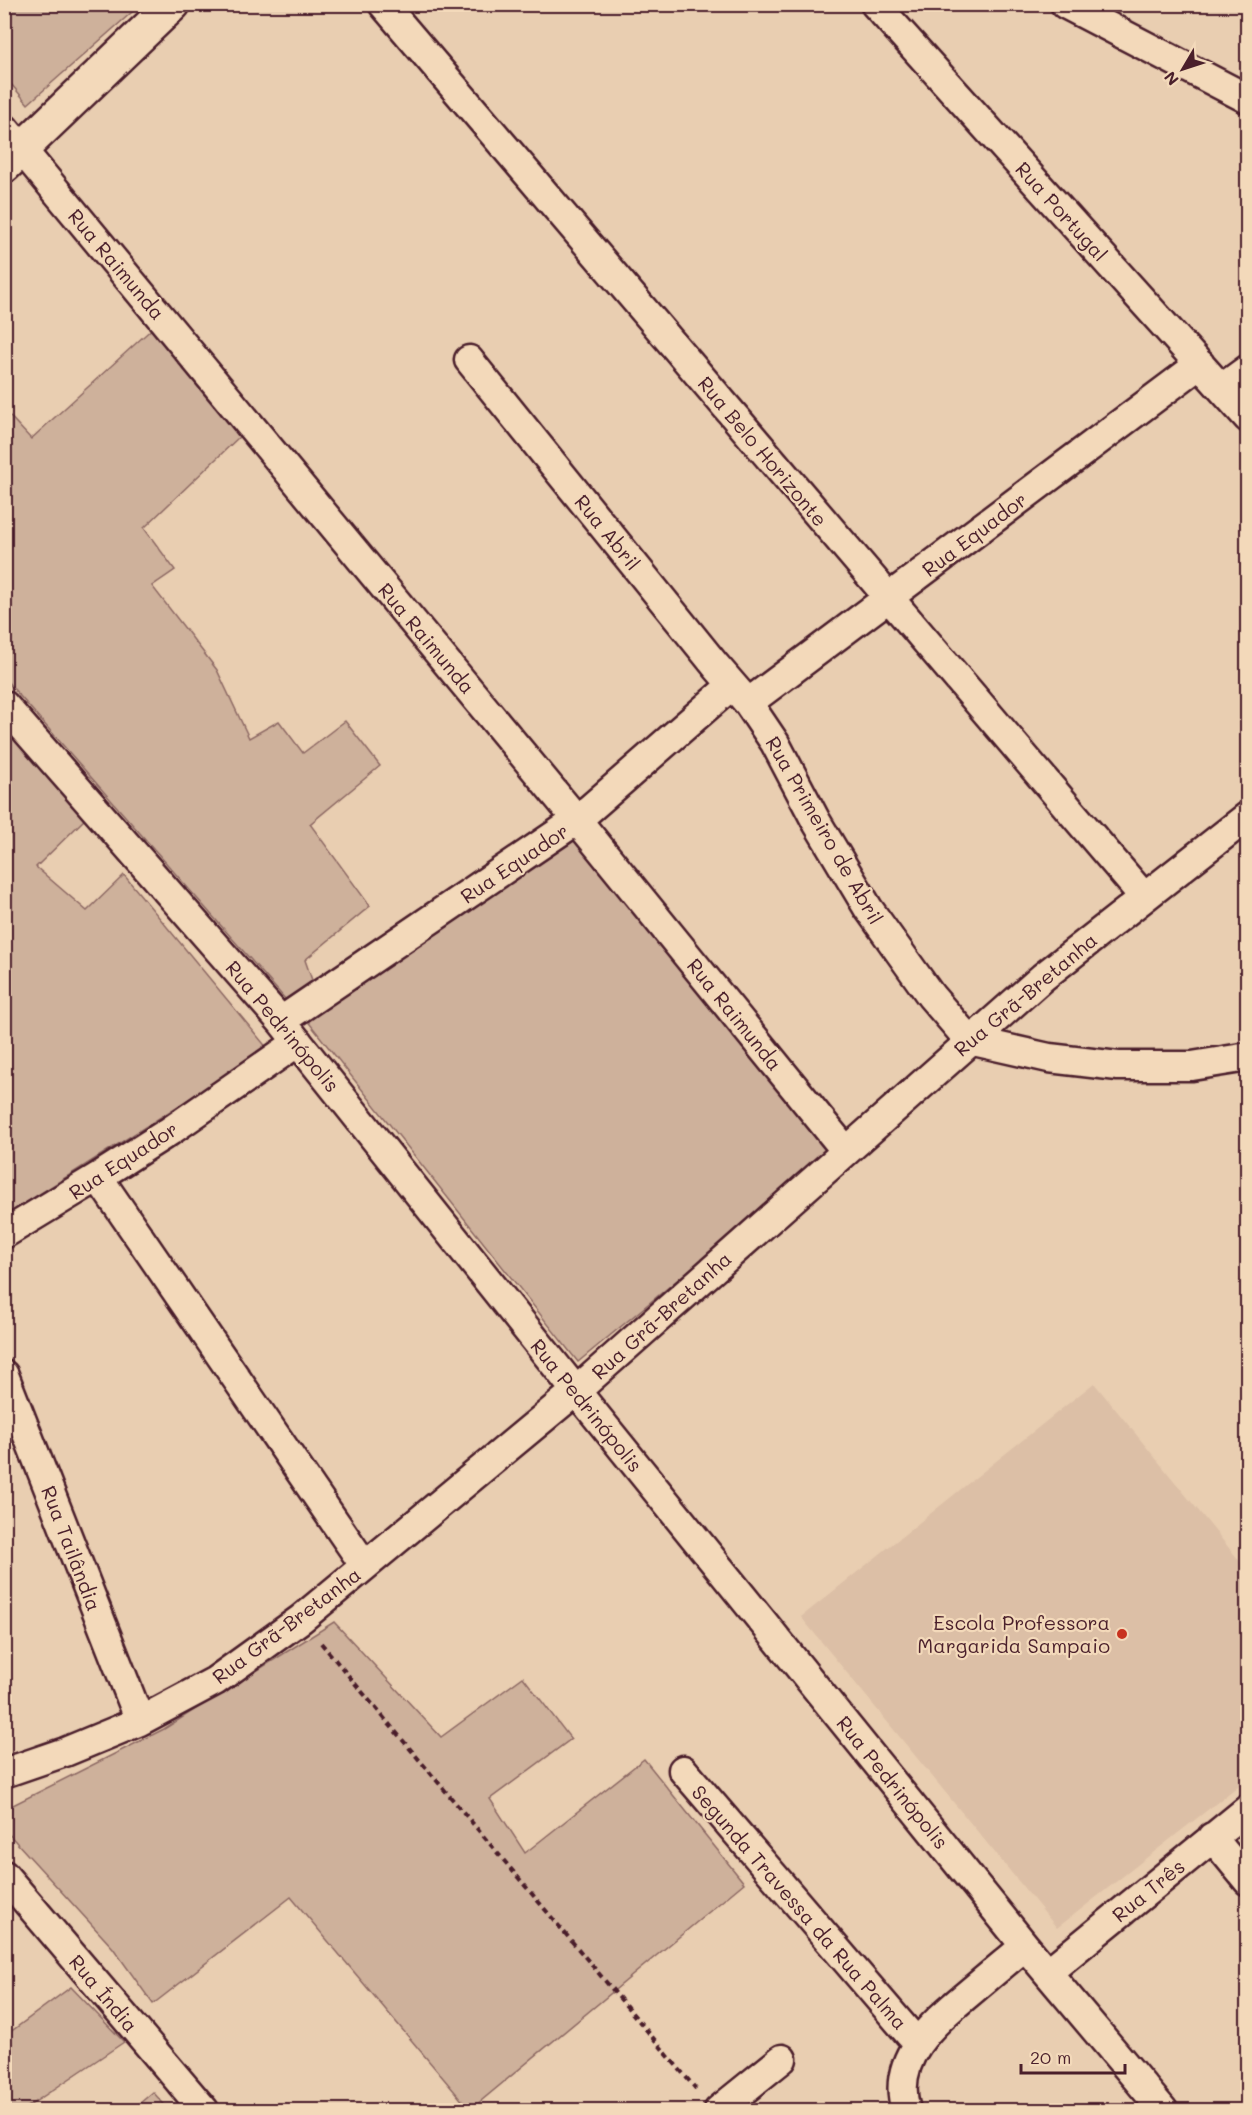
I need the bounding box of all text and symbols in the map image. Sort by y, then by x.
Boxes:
north arrow [1153,39,1213,99]
text: N [1159,67,1183,90]
street label: Rua Portugal [1010,156,1114,266]
street label: Rua Raimunda [63,203,171,325]
street label: Rua Belo Horizonte [693,371,833,531]
street label: Rua Equador [916,486,1032,582]
street label: Rua Abril [569,489,647,575]
street label: Rua Raimunda [373,577,481,699]
street label: Rua Primeiro de Abril [760,731,890,929]
street label: Rua Equador [455,817,573,909]
street label: Rua Grã-Bretanha [948,926,1102,1062]
street label: Rua Raimunda [682,953,788,1075]
street label: Rua Pedrinópolis [220,955,346,1097]
street label: Rua Equador [64,1115,182,1205]
street label: Rua Grã-Bretanha [586,1245,736,1385]
street label: Rua Pedrinópolis [525,1333,649,1477]
street label: Rua Tailândia [36,1482,108,1614]
street label: Rua Grã-Bretanha [207,1561,365,1689]
place label: Escola Professora Margarida Sampaio [917,1609,1110,1658]
marker: Escola Professora Margarida Sampaio [1115,1627,1129,1641]
street label: Rua Pedrinópolis [831,1710,955,1854]
street label: Segunda Travessa da Rua Palma [687,1779,913,2035]
street label: Rua Três [1106,1853,1190,1927]
street label: Rua Índia [64,1949,144,2037]
scale bar [1021,2037,1124,2075]
text: 20 m [1030,2045,1071,2069]

